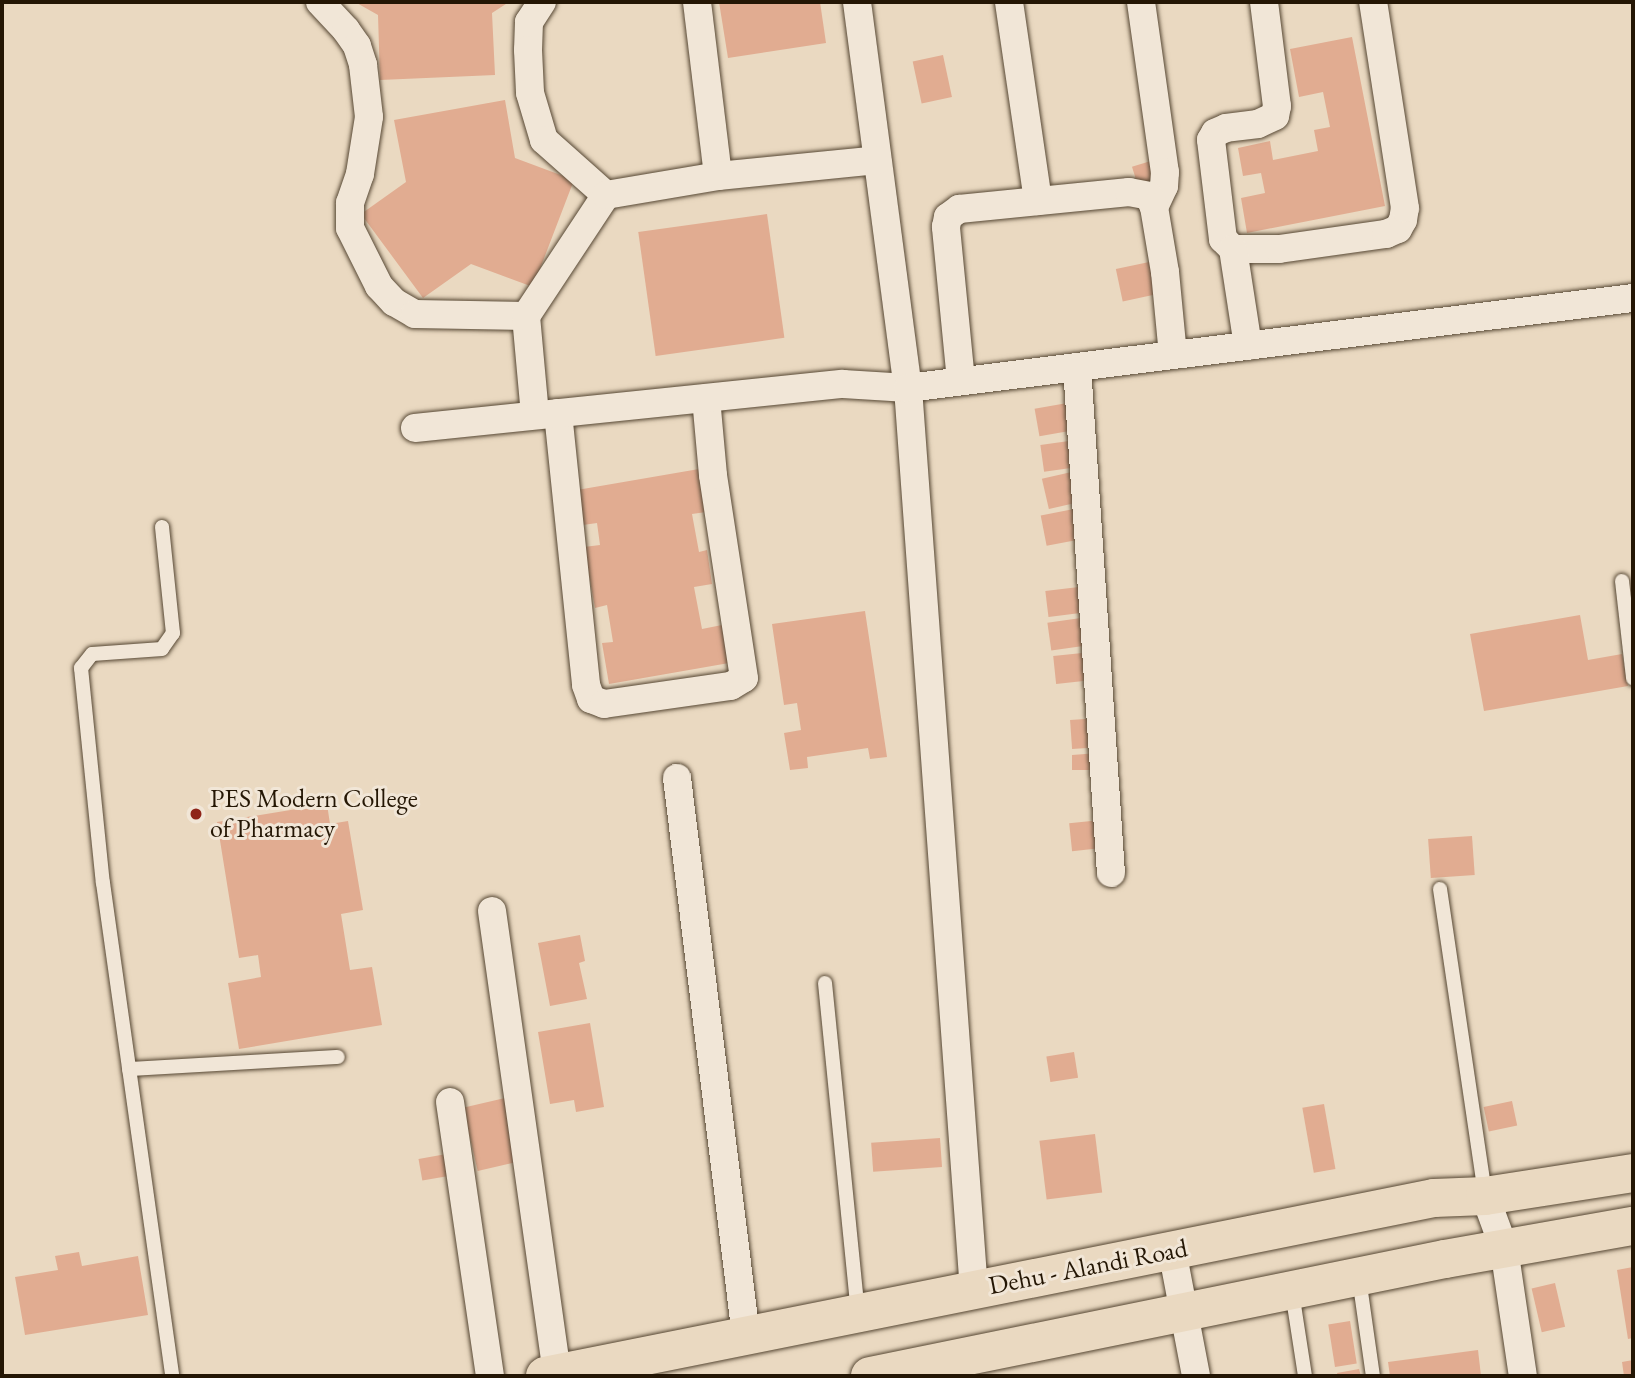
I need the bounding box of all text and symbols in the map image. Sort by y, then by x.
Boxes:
place label: PES Modern College of Pharmacy [210,783,418,844]
marker: PES Modern College of Pharmacy [188,806,204,822]
street label: Dehu - Alandi Road [986,1232,1190,1302]

